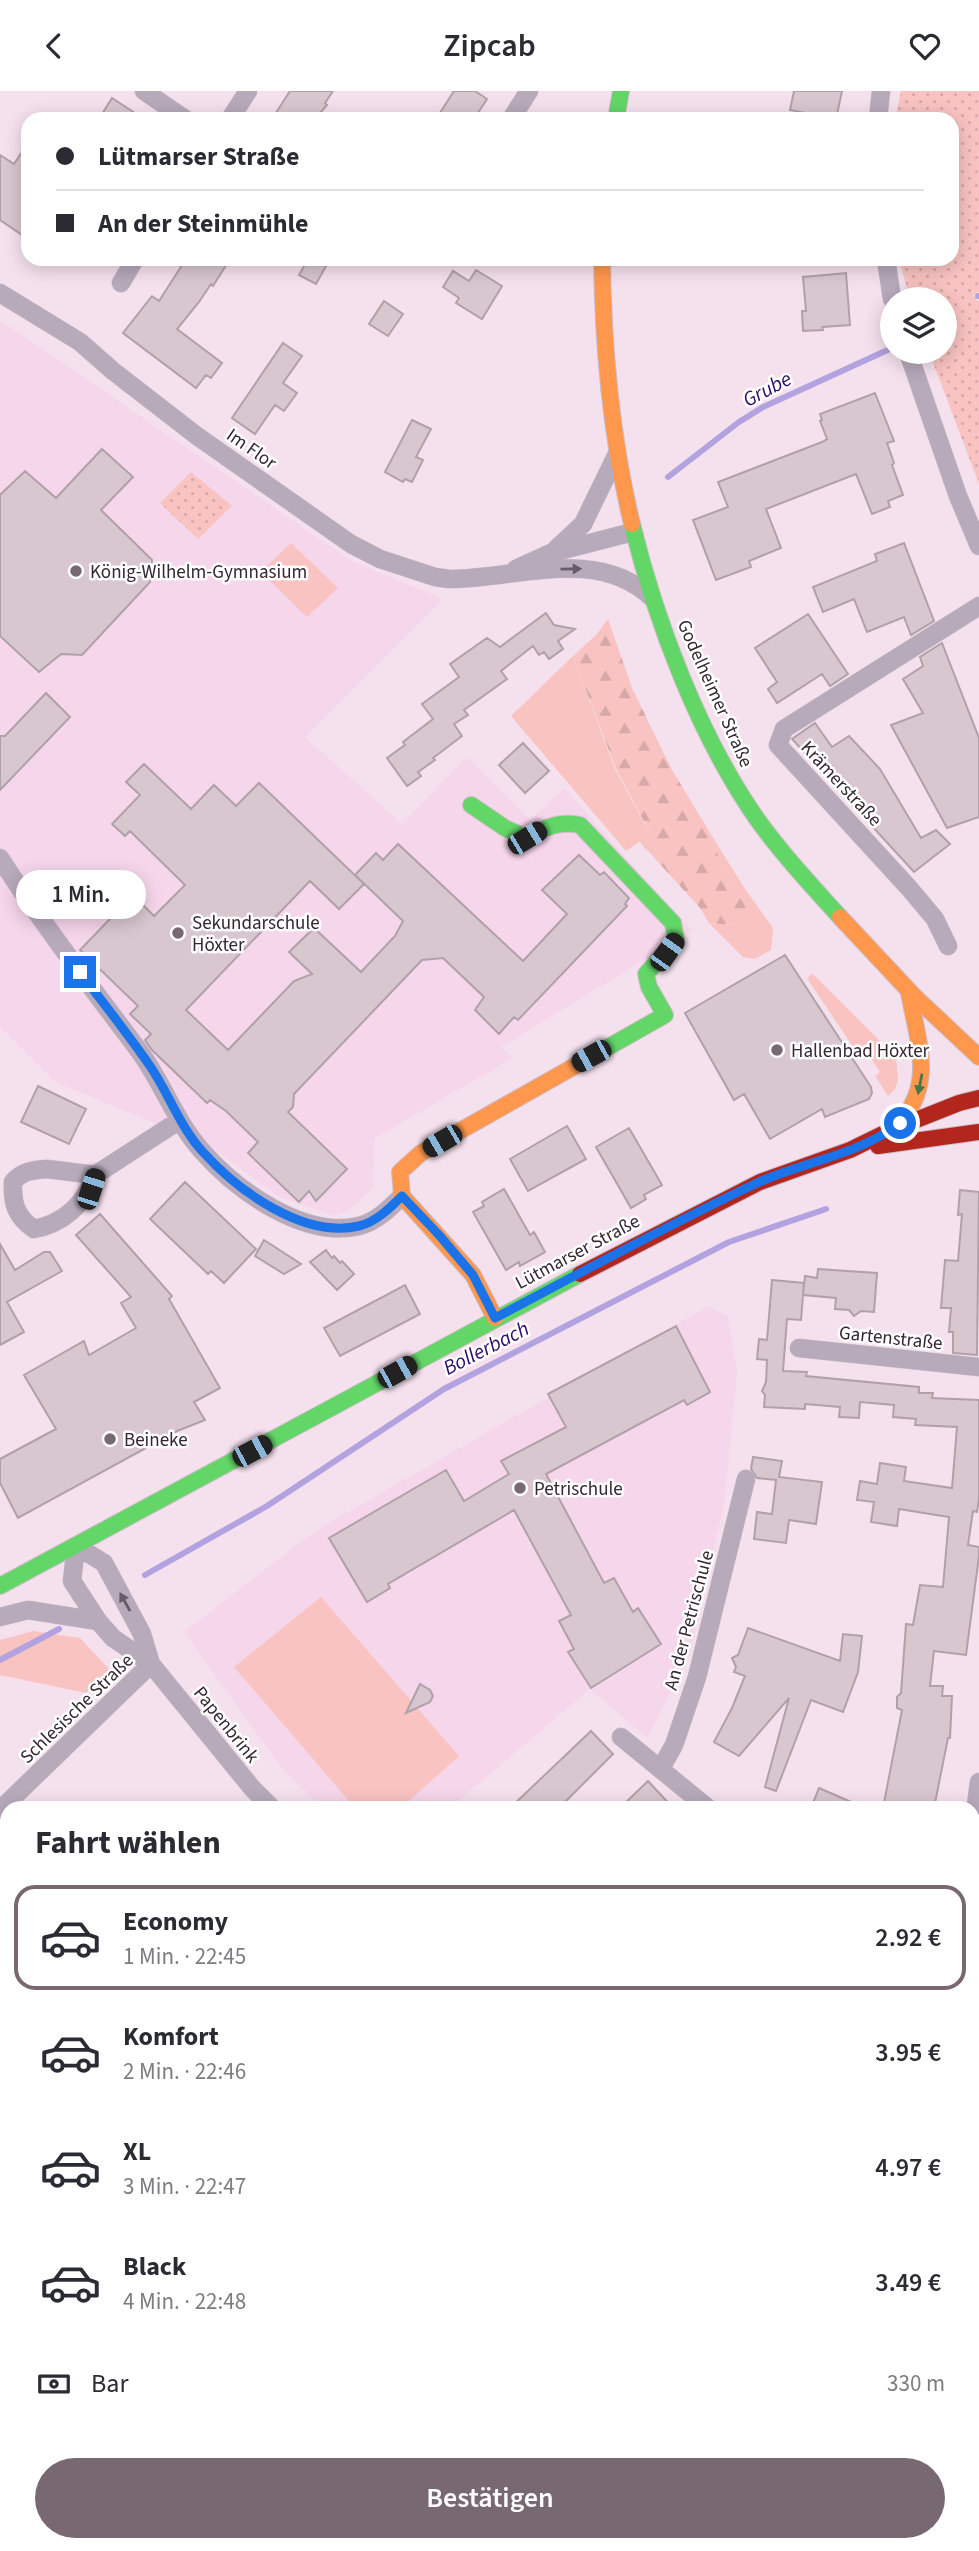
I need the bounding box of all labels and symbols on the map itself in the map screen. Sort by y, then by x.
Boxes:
water label: Grube [737,364,797,414]
street label: Im Flor [221,422,282,476]
place label: König-Wilhelm-Gymnasium [90,559,307,586]
marker: König-Wilhelm-Gymnasium [68,563,84,579]
one-way arrow [561,563,583,575]
street label: Godelheimer Straße [670,615,759,772]
street label: Krämerstraße [794,735,888,833]
car [504,818,551,858]
callout: 1 Min. [15,871,145,919]
place label: Sekundarschule Höxter [192,910,320,959]
marker: Sekundarschule Höxter [170,925,186,941]
car [647,929,688,975]
route end [64,956,96,988]
car [568,1037,615,1075]
place label: Hallenbad Höxter [791,1038,930,1065]
marker: Hallenbad Höxter [769,1042,785,1058]
one-way arrow [915,1073,926,1095]
route start [884,1107,916,1139]
car [419,1121,466,1161]
car [75,1166,108,1212]
street label: Lütmarser Straße [511,1208,645,1297]
water label: Bollerbach [438,1314,534,1382]
street label: Gartenstraße [838,1320,944,1357]
car [374,1353,421,1391]
place label: Beineke [124,1427,188,1454]
marker: Beineke [102,1431,118,1447]
car [229,1432,276,1470]
place label: Petrischule [534,1476,623,1503]
marker: Petrischule [512,1480,528,1496]
street label: An der Petrischule [658,1548,721,1693]
one-way arrow [119,1592,131,1611]
street label: Schlesische Straße [14,1648,140,1770]
street label: Papenbrink [187,1681,265,1769]

